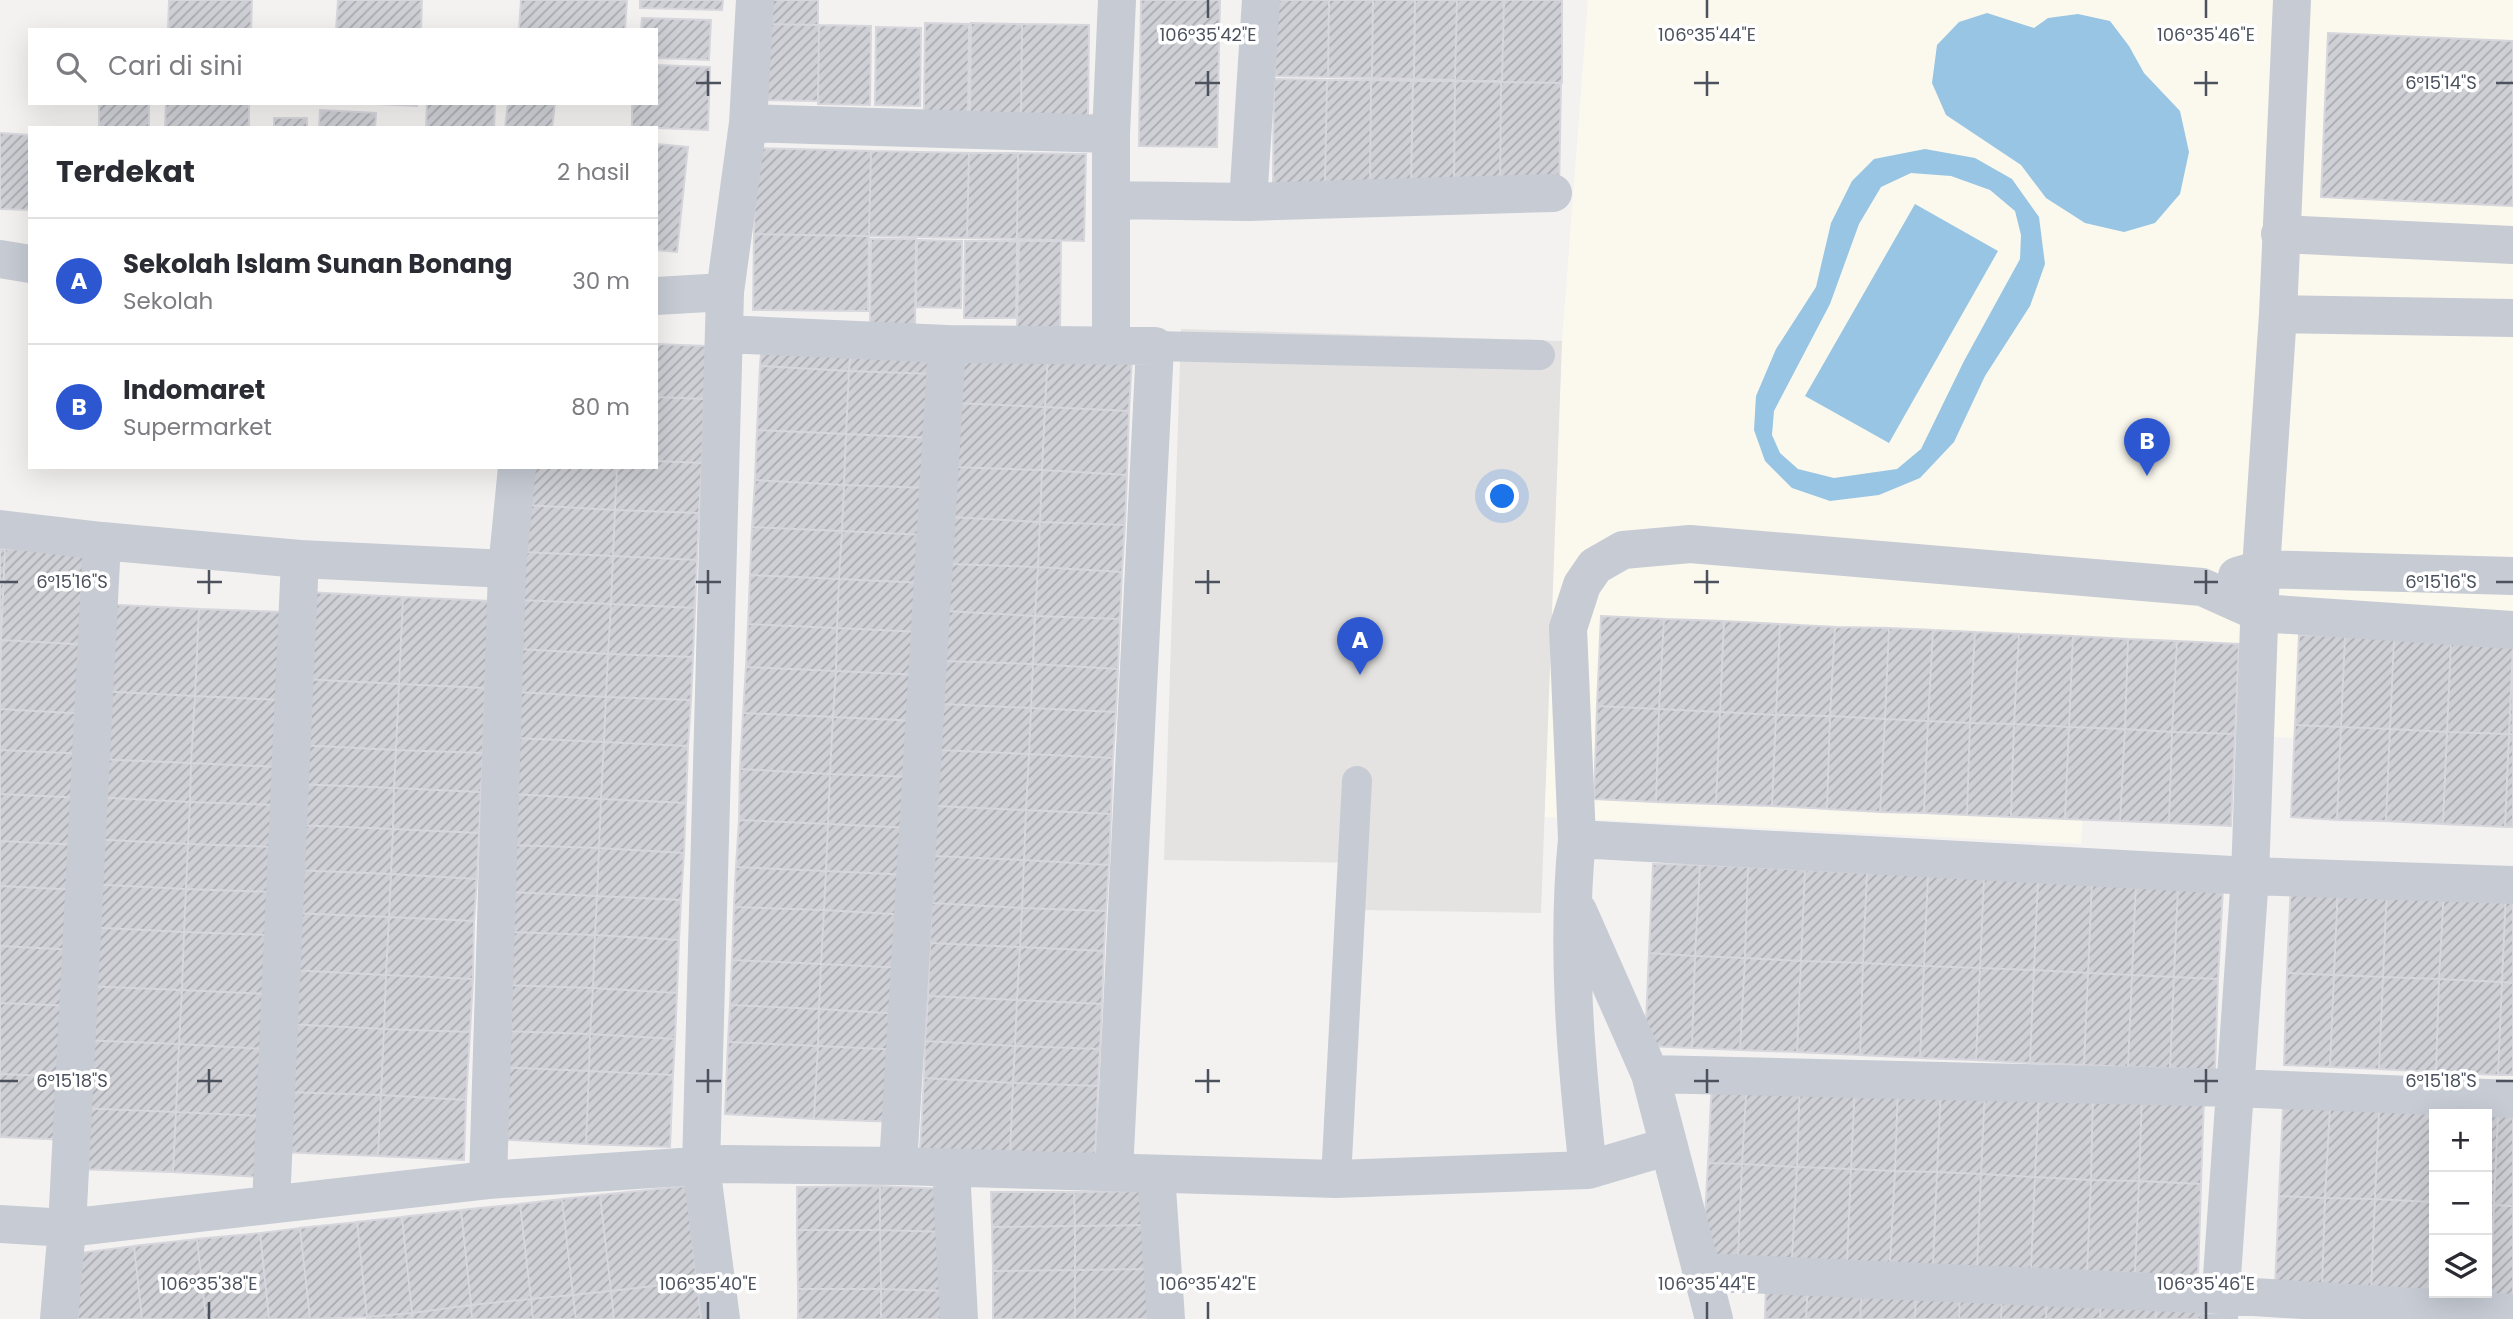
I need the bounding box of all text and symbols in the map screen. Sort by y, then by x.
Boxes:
text: 106°35'42"E [1160,22,1256,47]
text: 106°35'44"E [1658,22,1756,47]
text: 106°35'46"E [2157,22,2255,47]
search box [28,28,658,105]
icon: search [52,48,90,86]
text: Cari di sini [108,48,243,84]
text: 6°15'14"S [2405,70,2477,95]
text: Terdekat [56,150,195,193]
text: 2 hasil [557,156,630,188]
text: Sekolah Islam Sunan Bonang [123,246,512,282]
text: A [71,265,87,297]
text: 30 m [572,265,630,297]
text: Sekolah [123,285,213,317]
text: Indomaret [123,372,265,408]
text: B [71,391,87,423]
text: 80 m [571,391,630,423]
text: Supermarket [123,411,272,443]
pin: B [2124,418,2170,476]
your location [1485,479,1519,513]
text: 6°15'16"S [36,569,108,594]
text: 6°15'16"S [2405,569,2477,594]
pin: A [1337,617,1383,675]
text: 6°15'18"S [36,1068,108,1093]
text: 6°15'18"S [2405,1068,2477,1093]
map controls [2429,1109,2492,1298]
button: + [2429,1109,2492,1172]
button: − [2429,1172,2492,1235]
button: layers [2429,1235,2492,1298]
text: 106°35'38"E [160,1271,258,1296]
text: 106°35'40"E [659,1271,757,1296]
text: 106°35'42"E [1160,1271,1256,1296]
text: 106°35'44"E [1658,1271,1756,1296]
text: 106°35'46"E [2157,1271,2255,1296]

